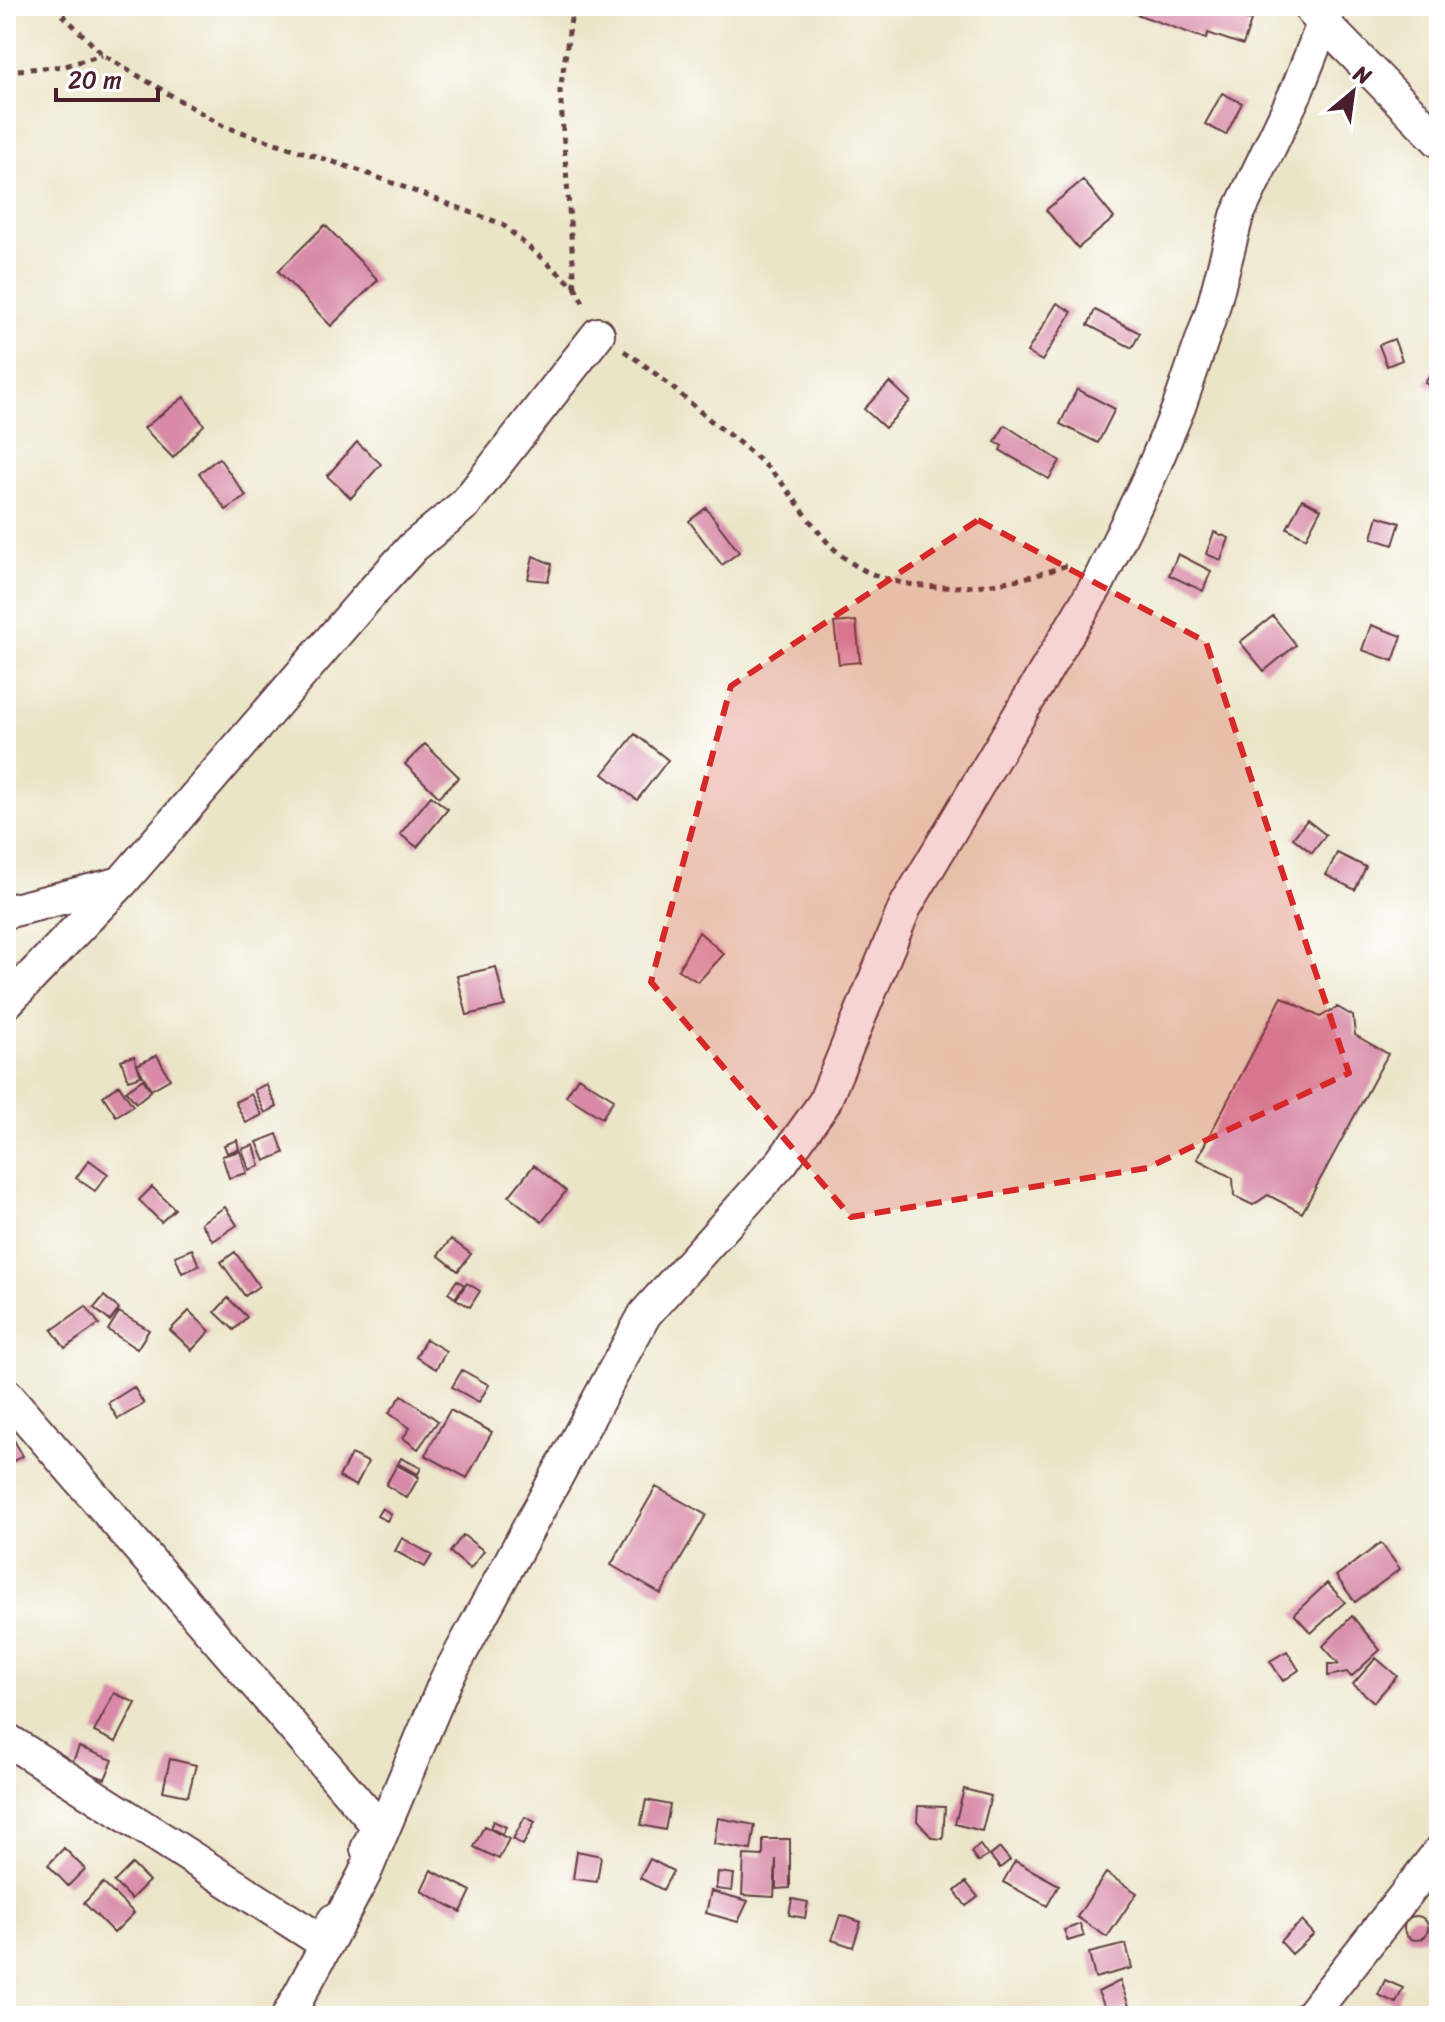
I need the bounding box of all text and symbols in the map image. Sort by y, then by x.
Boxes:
scale bar [56,52,158,102]
north arrow [1313,52,1393,132]
text: N [1345,54,1379,96]
text: 20 m [68,59,122,101]

